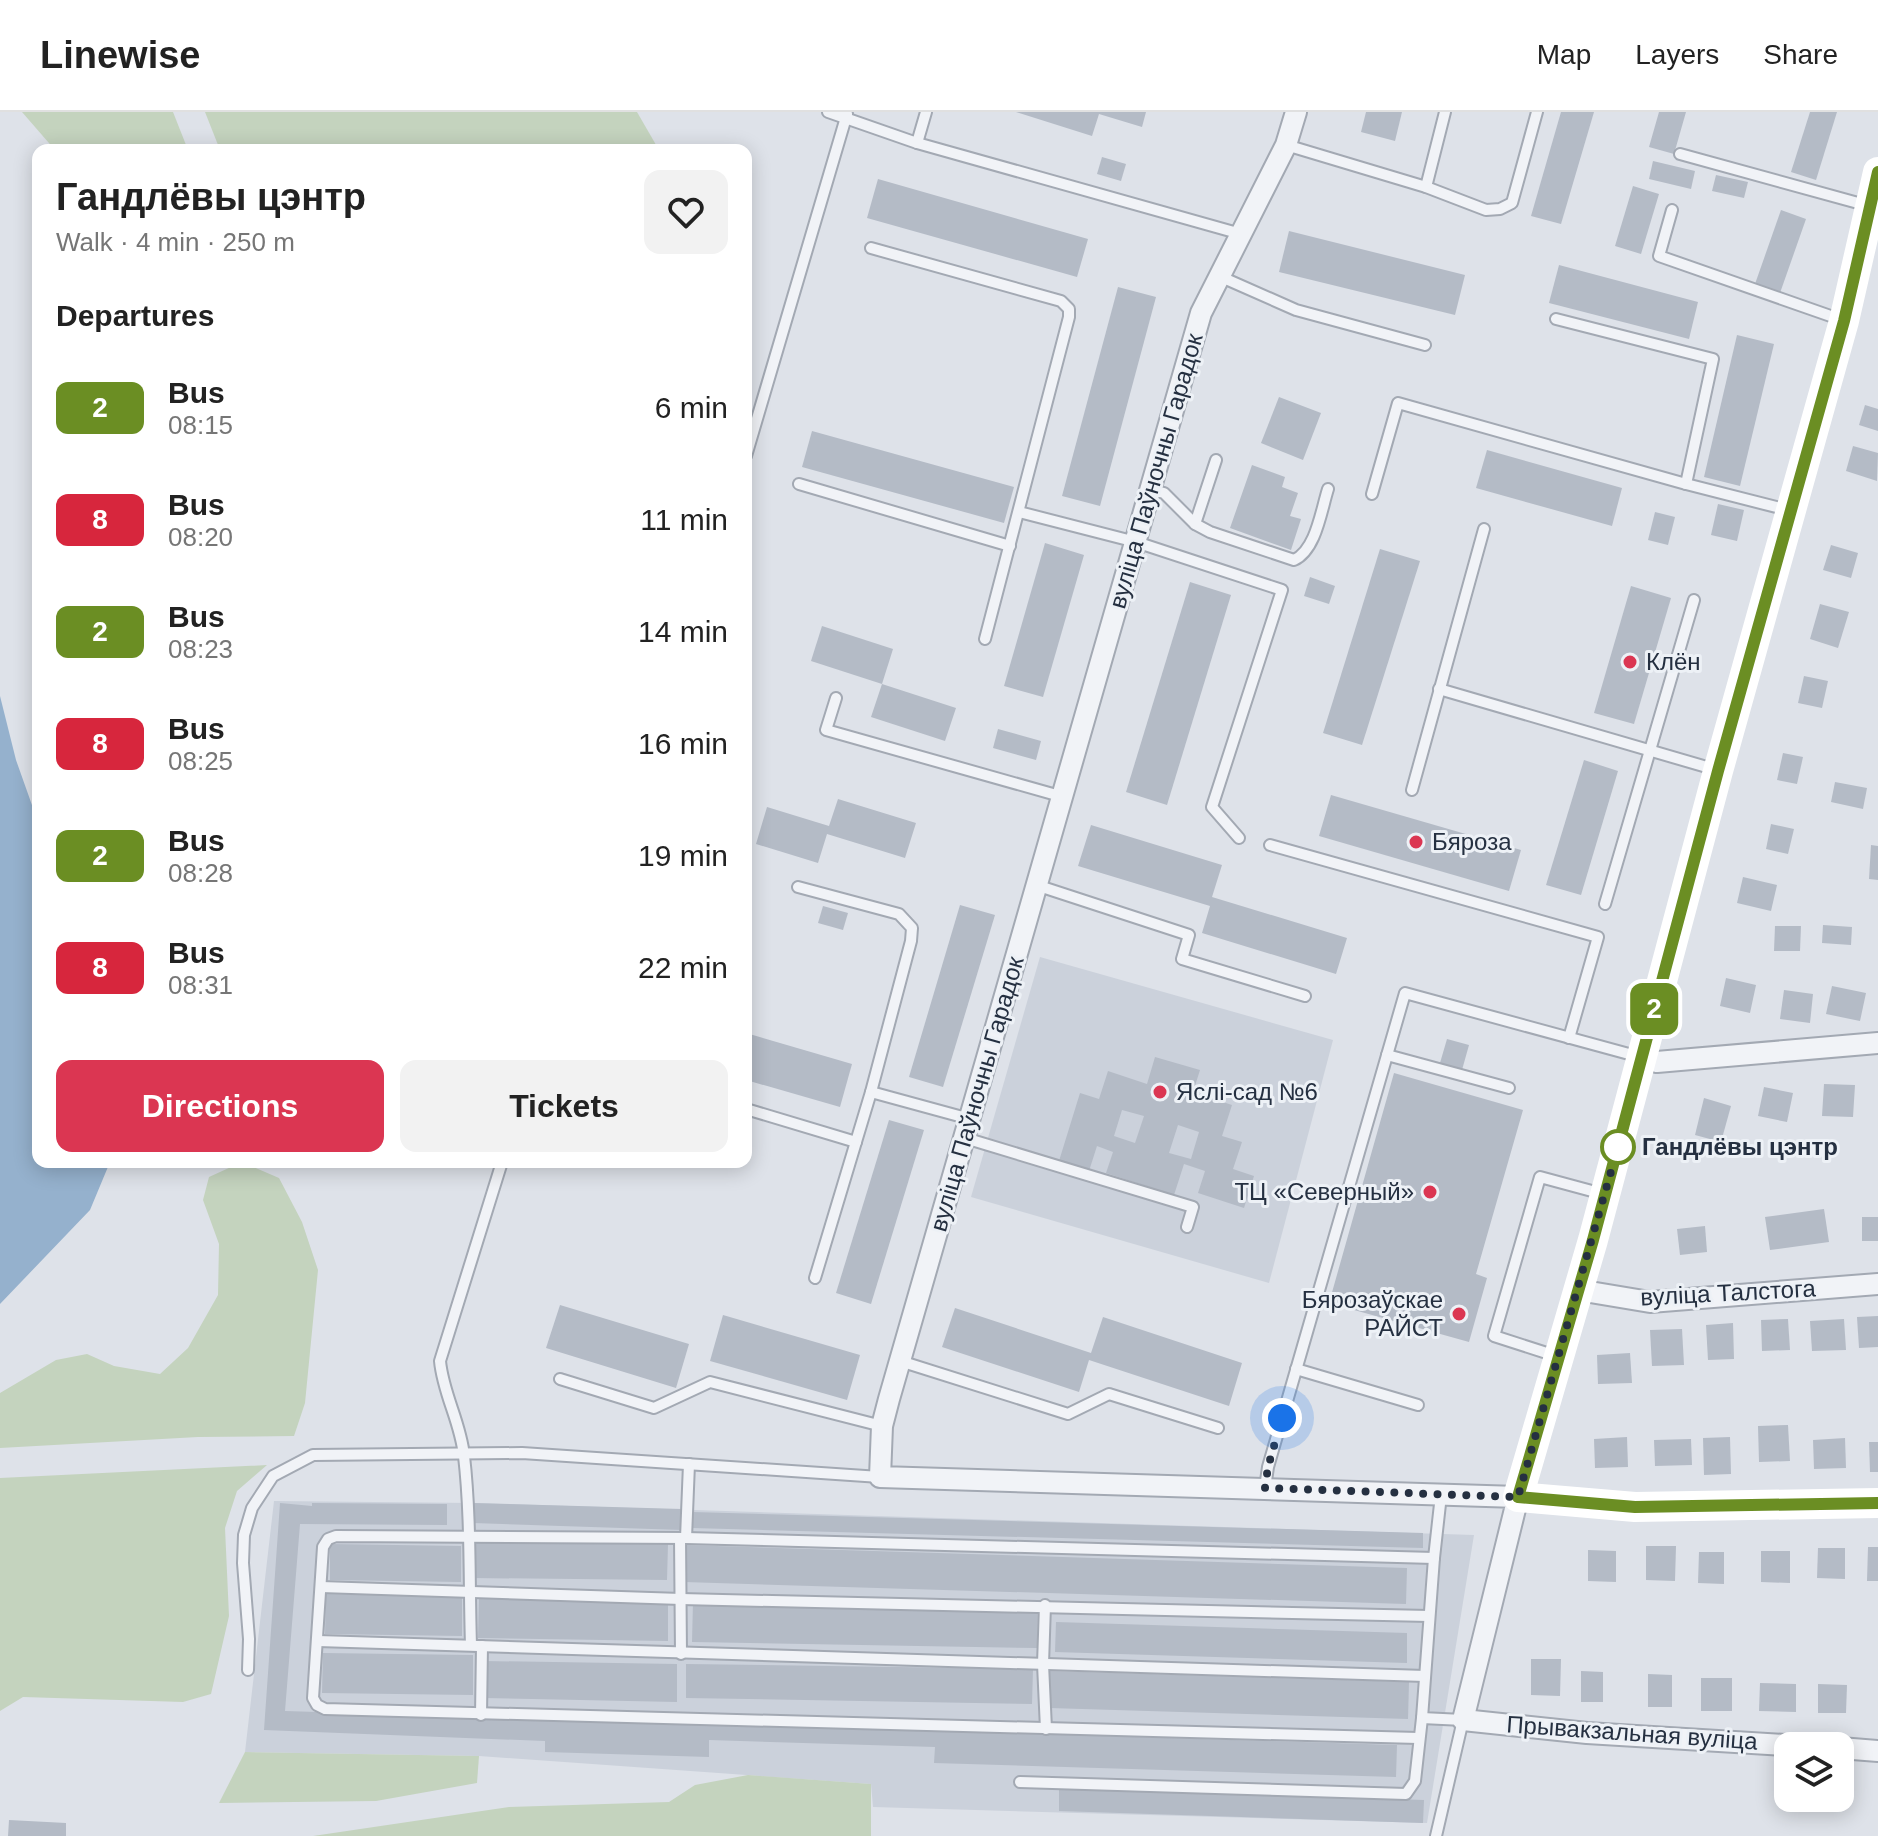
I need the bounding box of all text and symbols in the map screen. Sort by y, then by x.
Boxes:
text: Linewise [40,34,201,76]
text: Map [1537,39,1591,70]
text: Layers [1635,39,1719,70]
text: Share [1763,39,1838,70]
button: heart [644,170,728,254]
text: Гандлёвы цэнтр [56,176,366,218]
text: Walk · 4 min · 250 m [56,227,295,257]
text: Departures [56,299,214,332]
street label: вуліца Паўночны Гарадок [1103,330,1208,611]
text: Bus [168,376,225,409]
text: 6 min [655,391,728,424]
text: 2 [92,392,108,423]
text: 08:15 [168,410,233,440]
text: Bus [168,488,225,521]
text: 11 min [640,503,728,536]
text: 8 [92,504,108,535]
text: 08:20 [168,522,233,552]
text: Bus [168,600,225,633]
text: 14 min [638,615,728,648]
text: 2 [92,616,108,647]
text: 08:23 [168,634,233,664]
place label: Клён [1646,648,1701,675]
marker: Клён [1621,653,1639,671]
text: Bus [168,712,225,745]
text: 16 min [638,727,728,760]
text: 8 [92,728,108,759]
text: 08:25 [168,746,233,776]
text: Bus [168,824,225,857]
place label: Бяроза [1432,828,1512,855]
marker: Бяроза [1407,833,1425,851]
text: 19 min [638,839,728,872]
text: 2 [92,840,108,871]
text: 08:28 [168,858,233,888]
text: Bus [168,936,225,969]
text: 22 min [638,951,728,984]
text: 8 [92,952,108,983]
street label: вуліца Паўночны Гарадок [924,953,1029,1234]
text: 08:31 [168,970,233,1000]
line badge: 2 [1628,983,1680,1035]
text: 2 [1646,993,1662,1024]
button: Directions [56,1060,384,1152]
button: Tickets [400,1060,728,1152]
place label: Яслі-сад №6 [1176,1078,1318,1105]
marker: Яслі-сад №6 [1151,1083,1169,1101]
marker: Гандлёвы цэнтр [1601,1130,1635,1164]
place label: Гандлёвы цэнтр [1642,1133,1838,1160]
place label: ТЦ «Северный» [1234,1178,1414,1205]
marker: ТЦ «Северный» [1421,1183,1439,1201]
street label: вуліца Талстога [1640,1274,1817,1311]
place label: Бярозаўскае РАЙСТ [1302,1286,1443,1341]
marker: Бярозаўскае РАЙСТ [1450,1305,1468,1323]
your location [1262,1398,1302,1438]
street label: Прывакзальная вуліца [1506,1710,1759,1755]
map controls [1774,1732,1854,1812]
button: layers [1774,1732,1854,1812]

